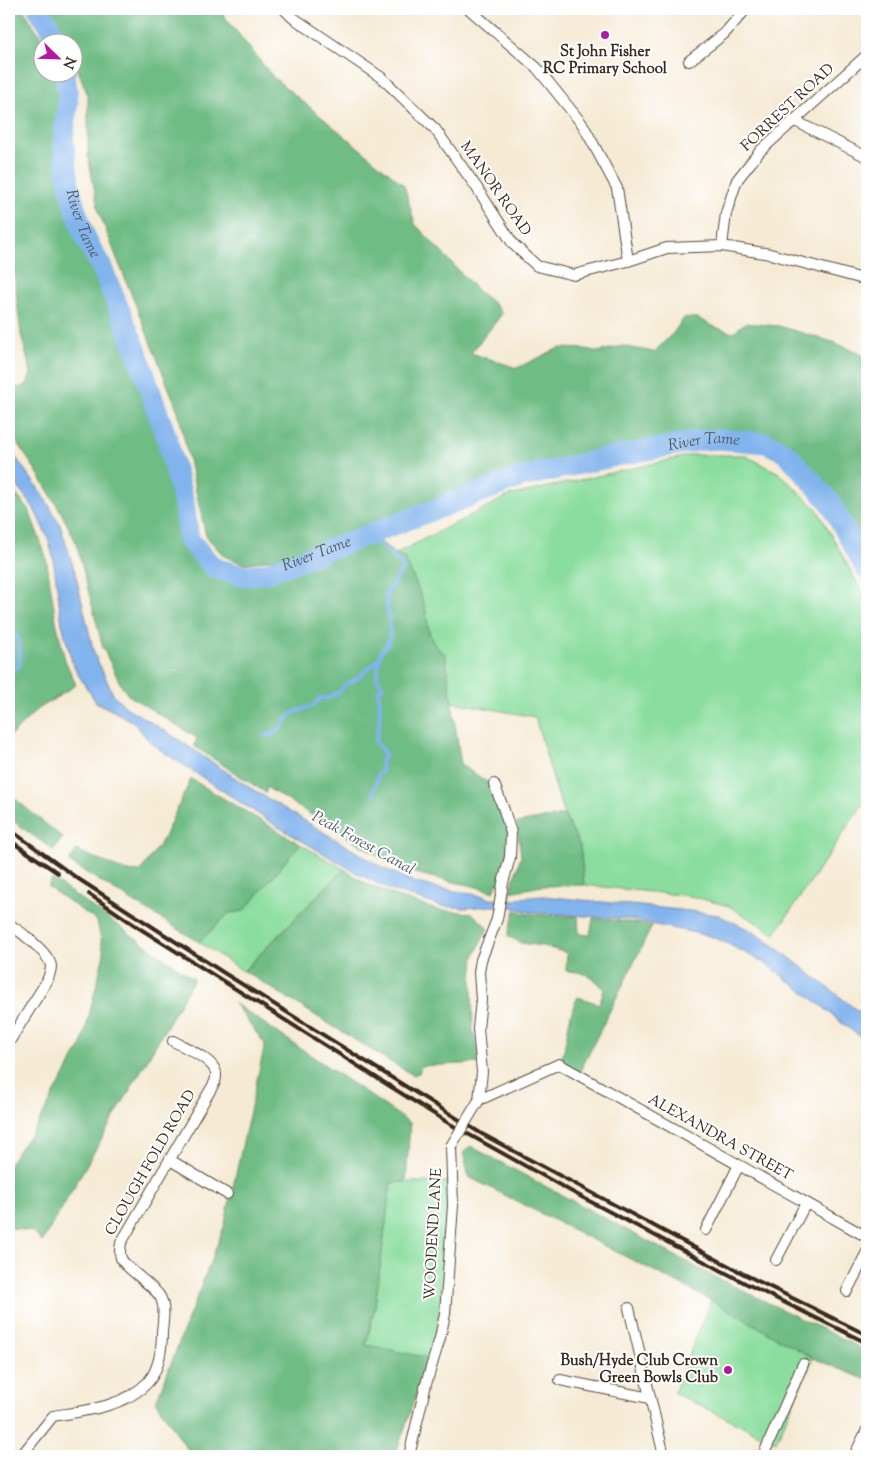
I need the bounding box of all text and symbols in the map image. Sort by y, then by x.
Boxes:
marker: St John Fisher RC Primary School [599,29,611,41]
north arrow [32,32,82,82]
place label: St John Fisher RC Primary School [543,42,668,80]
text: N [57,53,80,71]
street label: FORREST ROAD [737,59,839,157]
street label: MANOR ROAD [455,137,536,241]
water label: River Tame [59,187,106,263]
water label: River Tame [666,427,741,458]
water label: River Tame [279,531,355,578]
water label: Peak Forest Canal [307,806,419,882]
street label: CLOUGH FOLD ROAD [101,1086,201,1240]
street label: ALEXANDRA STREET [644,1089,797,1187]
street label: WOODEND LANE [420,1167,448,1301]
place label: Bush/Hyde Club Crown Green Bowls Club [560,1351,718,1389]
marker: Bush/Hyde Club Crown Green Bowls Club [722,1364,734,1376]

